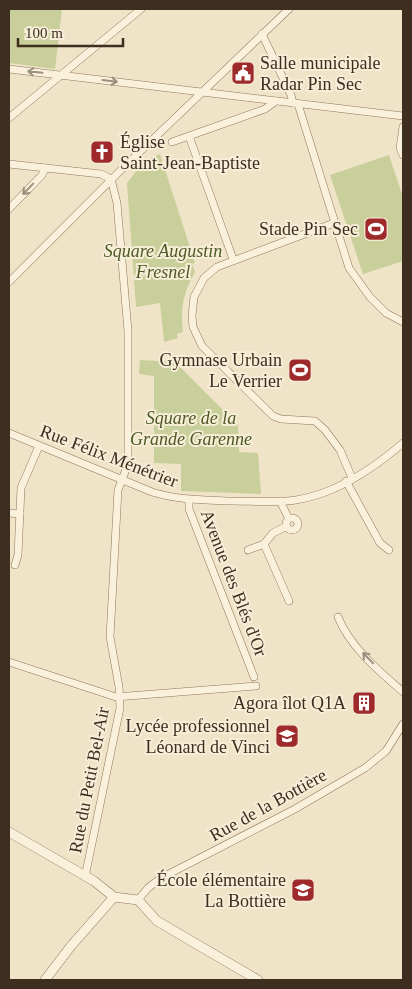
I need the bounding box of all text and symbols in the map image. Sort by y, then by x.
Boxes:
scale bar [18,15,122,47]
text: 100 m [25,25,63,41]
place label: Salle municipale Radar Pin Sec [260,53,380,94]
public building icon: Salle municipale Radar Pin Sec [230,60,256,86]
one-way arrow [27,67,43,77]
one-way arrow [101,76,117,86]
place label: Église Saint-Jean-Baptiste [120,131,260,173]
church icon: Église Saint-Jean-Baptiste [89,139,115,165]
one-way arrow [22,183,34,196]
sports icon: Stade Pin Sec [363,216,389,242]
place label: Stade Pin Sec [259,219,358,239]
park label: Square Augustin Fresnel [104,241,222,282]
place label: Gymnase Urbain Le Verrier [160,350,282,391]
sports icon: Gymnase Urbain Le Verrier [287,357,313,383]
park label: Square de la Grande Garenne [130,408,252,449]
street label: Rue Félix Ménétrier [37,421,181,491]
street label: Avenue des Blés d'Or [197,507,271,659]
one-way arrow [362,652,374,664]
building icon: Agora îlot Q1A [351,690,377,716]
place label: Agora îlot Q1A [233,693,346,713]
street label: Rue du Petit Bel-Air [65,705,113,855]
place label: Lycée professionnel Léonard de Vinci [126,716,270,757]
school or university icon: Lycée professionnel Léonard de Vinci [274,723,300,749]
street label: Rue de la Bottière [206,765,330,845]
place label: École élémentaire La Bottière [157,869,286,911]
school or university icon: École élémentaire La Bottière [290,877,316,903]

